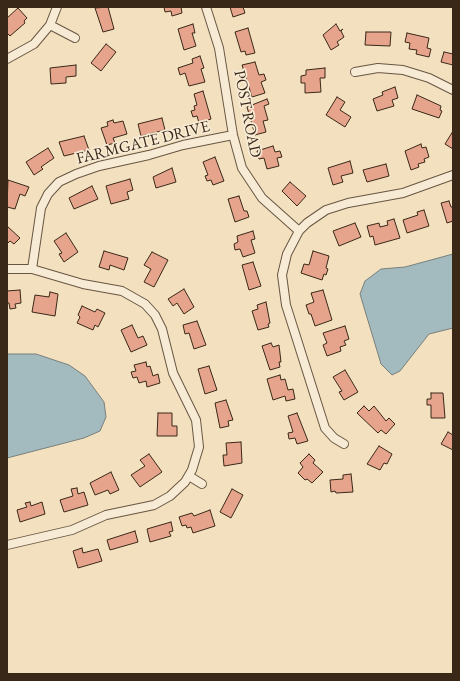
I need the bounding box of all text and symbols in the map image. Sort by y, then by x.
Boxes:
street label: POST ROAD [229,69,265,159]
street label: FARMGATE DRIVE [74,117,212,169]

